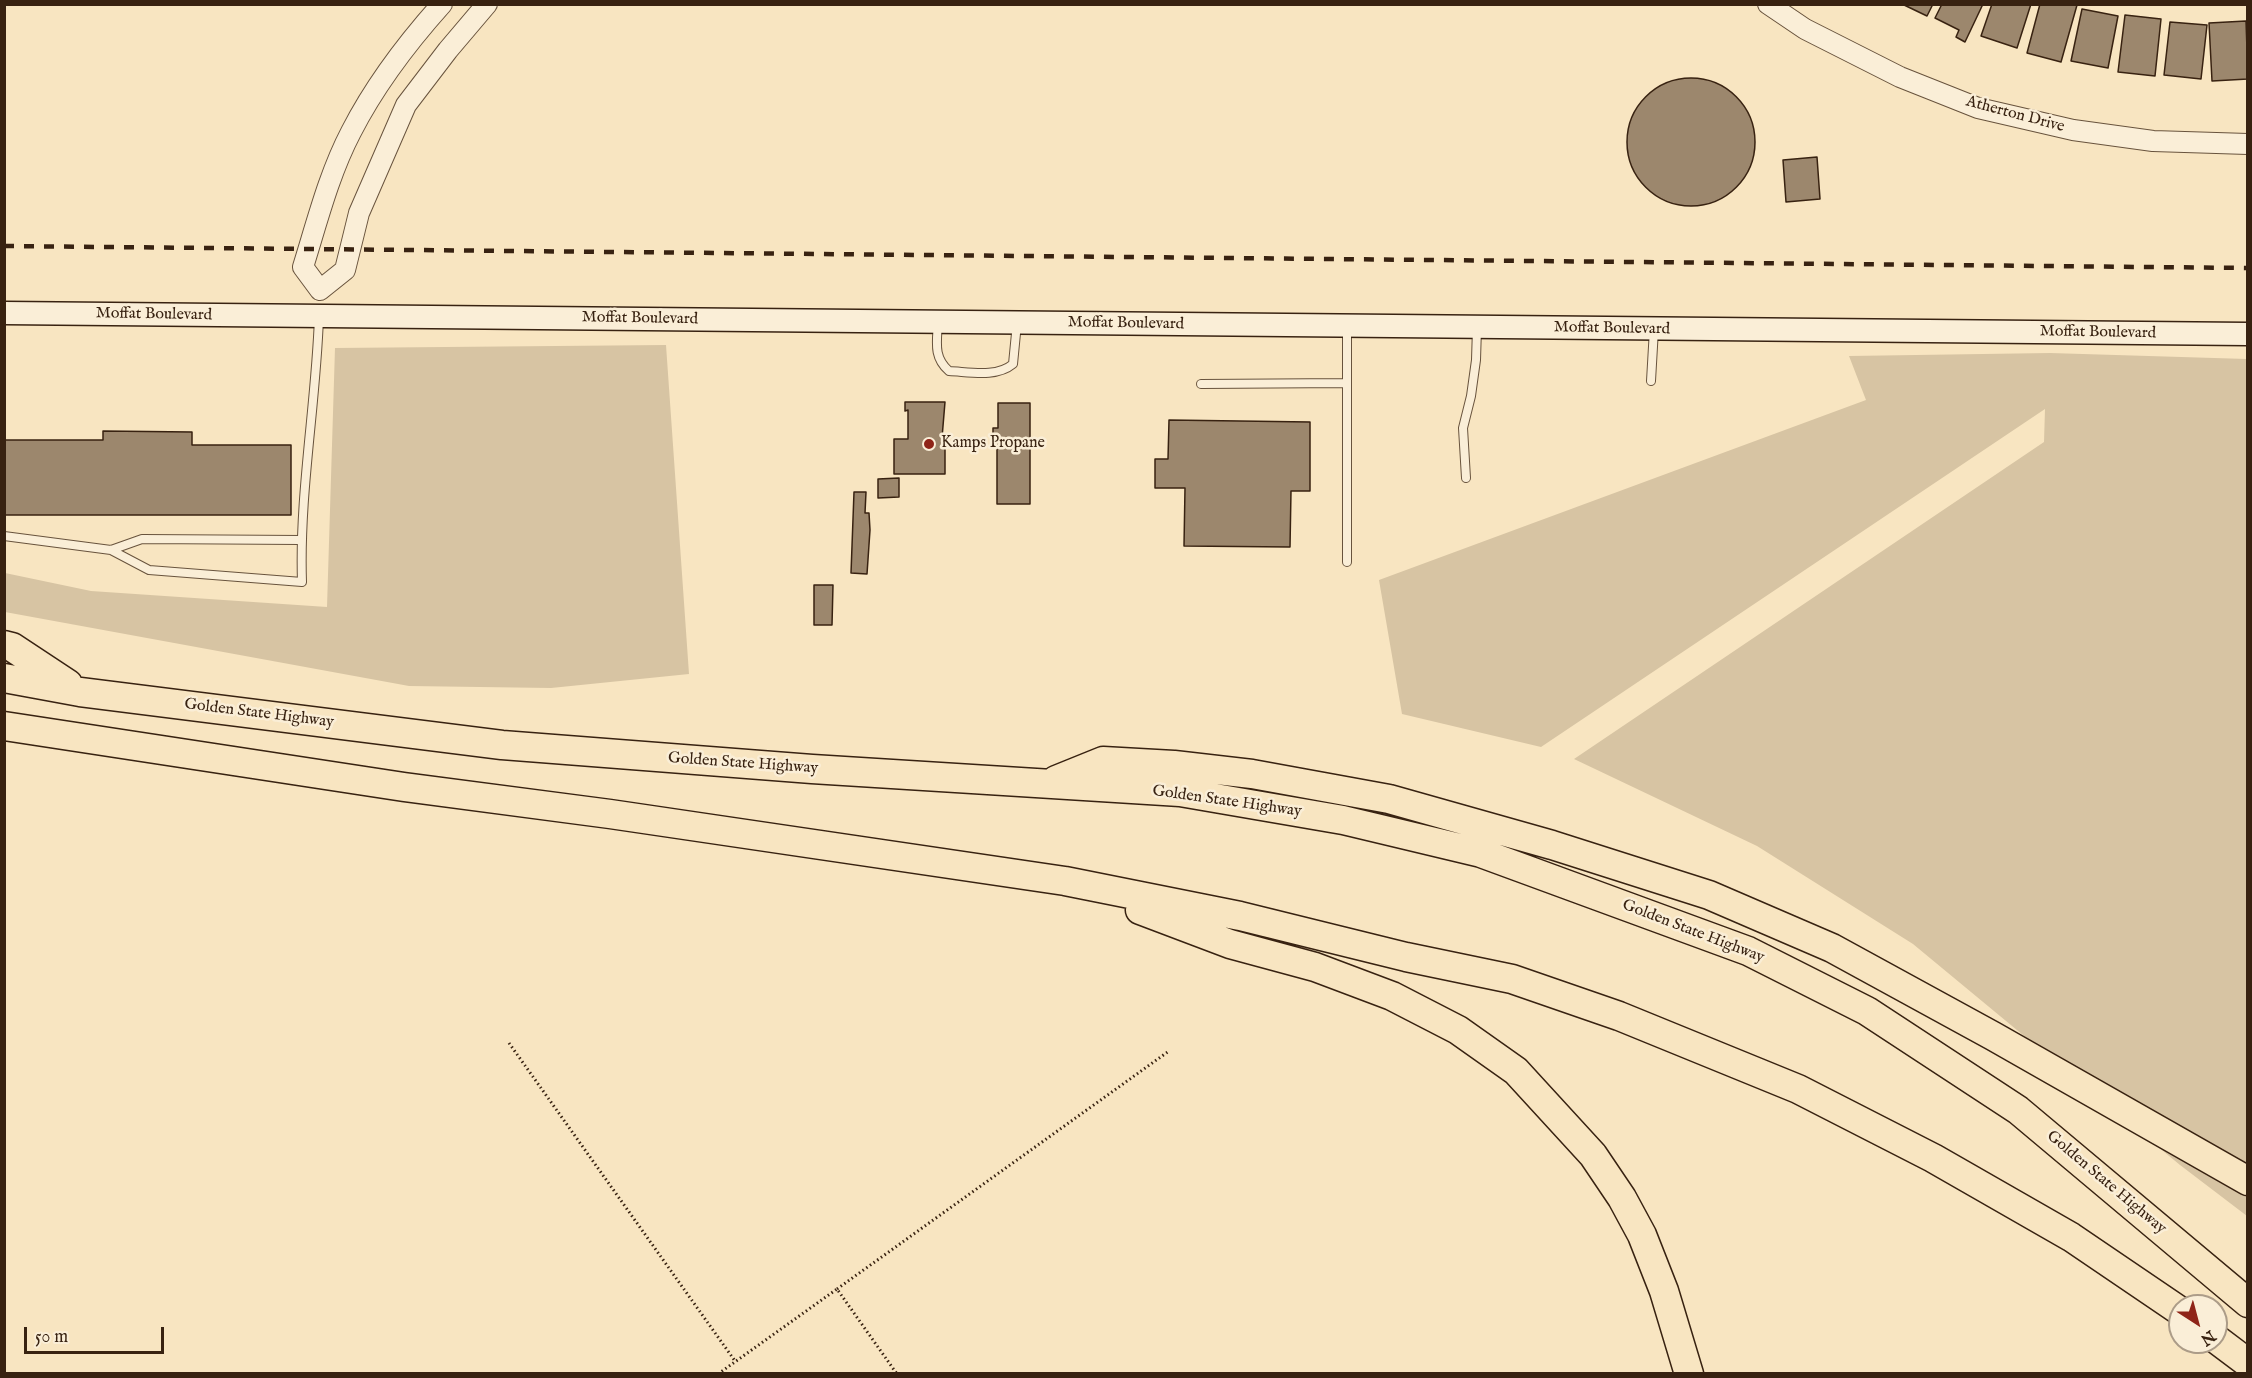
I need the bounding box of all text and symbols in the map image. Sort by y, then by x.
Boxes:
street label: Atherton Drive [1964,93,2066,137]
street label: Moffat Boulevard [96,304,212,326]
street label: Moffat Boulevard [582,308,698,330]
street label: Moffat Boulevard [1068,313,1184,335]
street label: Moffat Boulevard [1554,318,1670,340]
street label: Moffat Boulevard [2040,322,2156,344]
place label: Kamps Propane [941,434,1045,454]
marker: Kamps Propane [922,437,936,451]
street label: Golden State Highway [183,695,335,733]
street label: Golden State Highway [667,749,819,779]
street label: Golden State Highway [1151,782,1303,822]
street label: Golden State Highway [1619,896,1767,968]
street label: Golden State Highway [2042,1127,2170,1239]
north arrow [2168,1294,2228,1354]
scale bar [27,1315,166,1353]
text: N [2196,1325,2219,1349]
text: 50 m [35,1326,68,1349]

